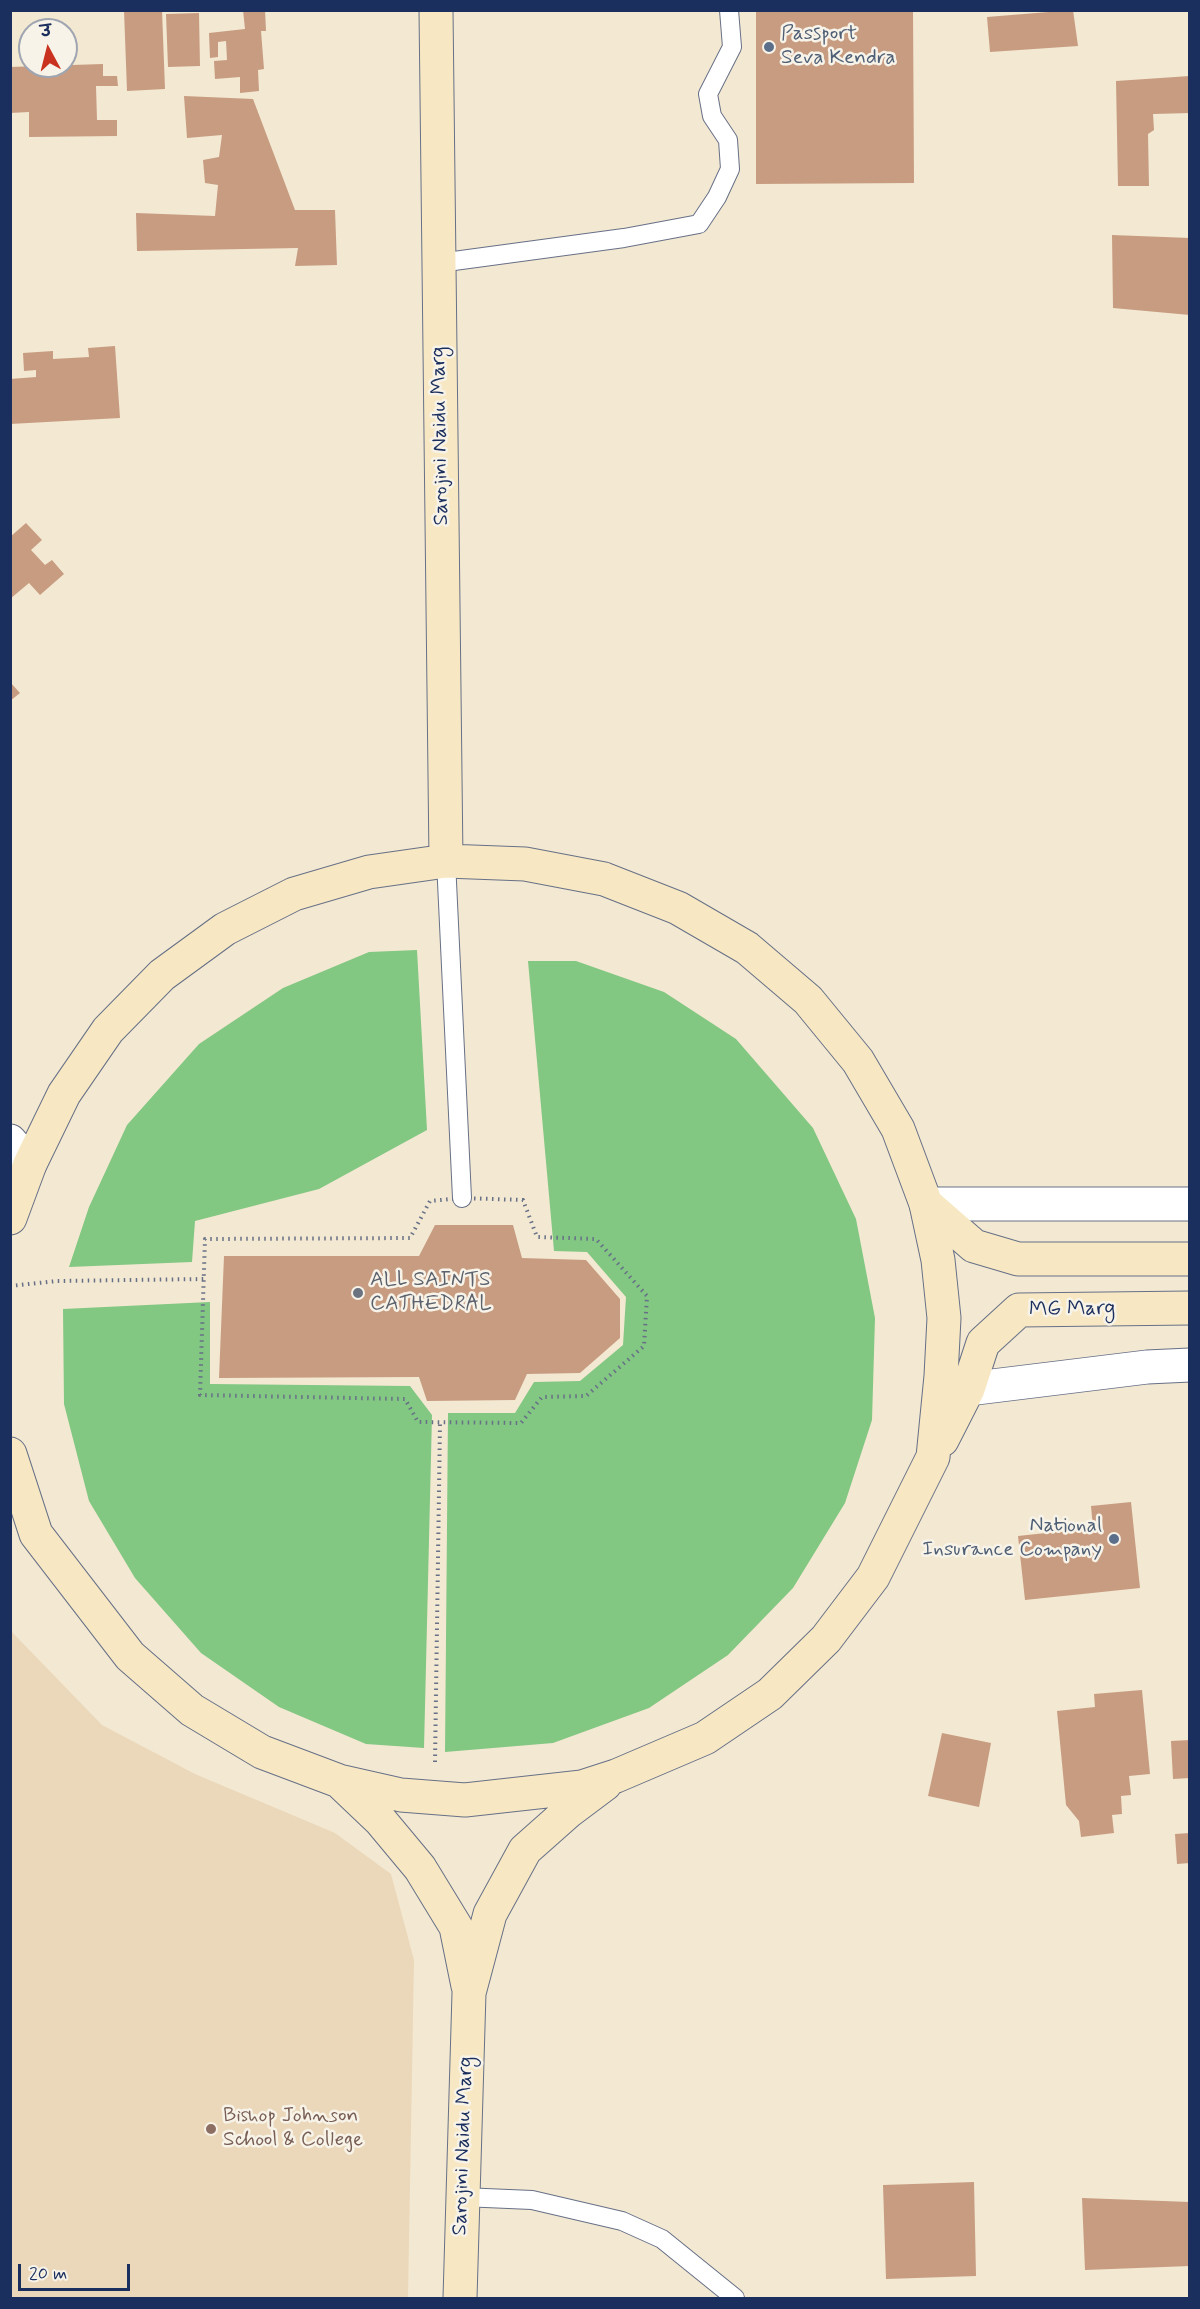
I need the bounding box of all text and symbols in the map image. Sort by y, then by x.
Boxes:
north arrow [18,18,78,78]
text: उ [39,21,53,43]
place label: Passport Seva Kendra [781,22,896,72]
marker: Passport Seva Kendra [762,40,776,54]
street label: Sarojini Naidu Marg [427,346,455,526]
place label: ALL SAINTS CATHEDRAL [370,1268,492,1318]
marker: ALL SAINTS CATHEDRAL [351,1286,365,1300]
street label: MG Marg [1029,1297,1115,1323]
place label: National Insurance Company [922,1514,1102,1564]
marker: National Insurance Company [1107,1532,1121,1546]
street label: Sarojini Naidu Marg [448,2056,480,2236]
place label: Bishop Johnson School & College [223,2104,363,2154]
marker: Bishop Johnson School & College [204,2122,218,2136]
scale bar [21,2252,134,2290]
text: 20 m [29,2262,67,2286]

